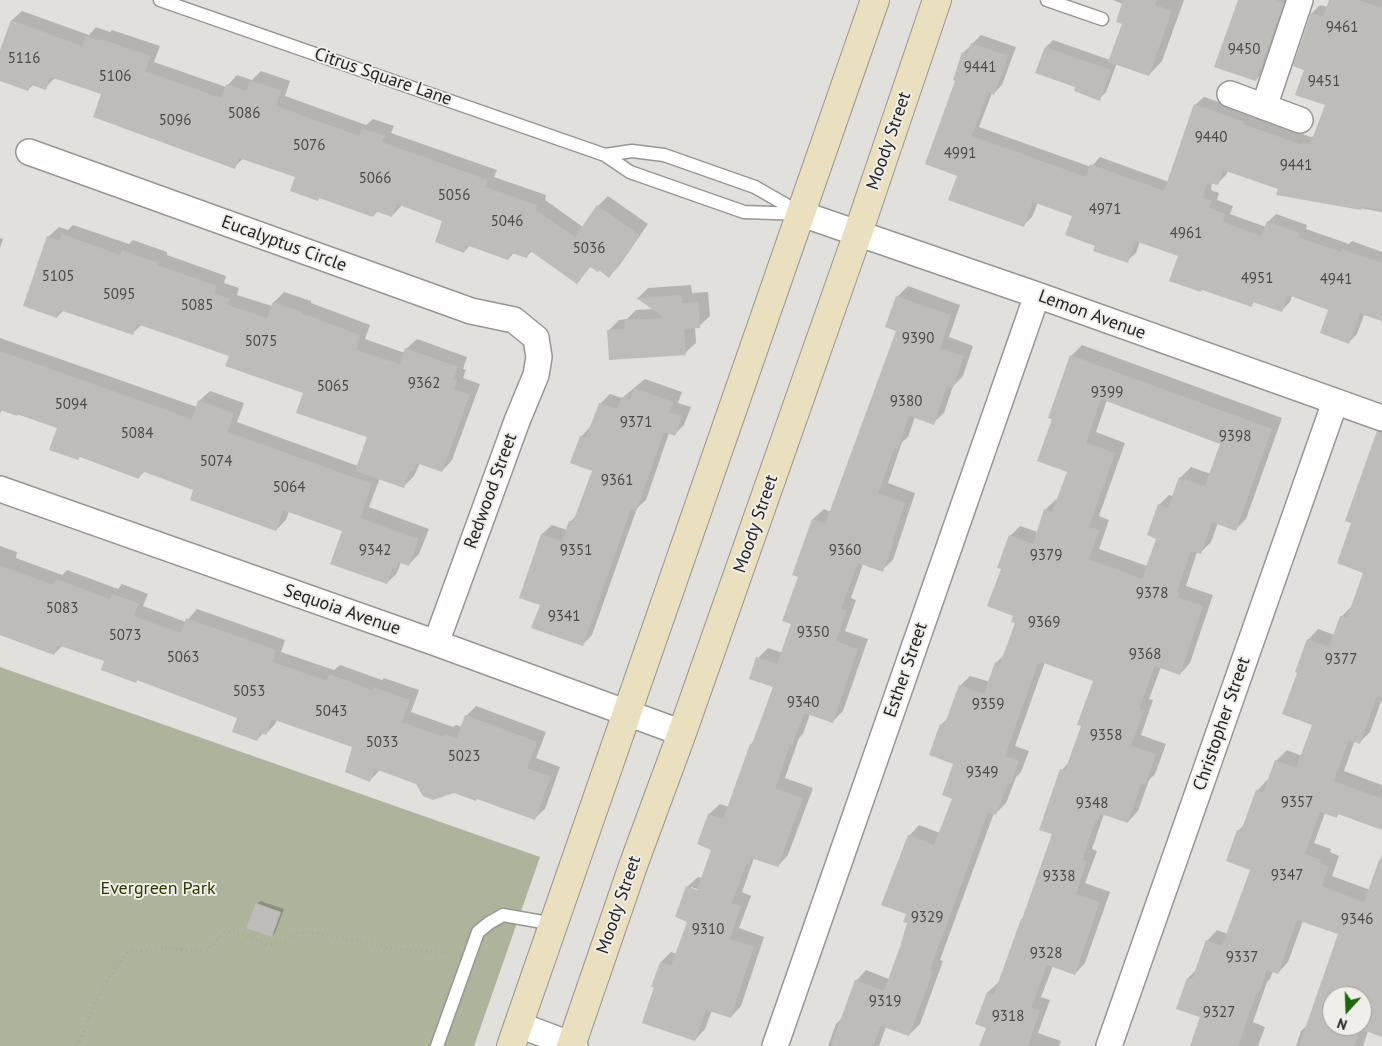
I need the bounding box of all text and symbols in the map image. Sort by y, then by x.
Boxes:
house number: 9461 [1326,19,1358,37]
house number: 9450 [1228,41,1260,59]
street label: Citrus Square Lane [311,43,455,111]
house number: 5116 [8,50,40,68]
house number: 9441 [964,59,996,77]
house number: 5106 [99,68,131,86]
house number: 9451 [1308,73,1340,91]
street label: Moody Street [862,89,916,193]
house number: 5086 [228,105,260,123]
house number: 5096 [159,112,191,130]
house number: 9440 [1195,129,1227,147]
house number: 5076 [293,137,325,155]
house number: 4991 [944,145,976,163]
house number: 9441 [1280,157,1312,175]
house number: 5066 [359,170,391,188]
house number: 5056 [438,187,470,205]
house number: 4971 [1089,201,1121,219]
street label: Eucalyptus Circle [218,211,350,277]
house number: 5046 [491,213,523,231]
house number: 4961 [1170,225,1202,243]
house number: 5036 [573,240,605,258]
house number: 5105 [42,268,74,286]
house number: 4951 [1241,270,1273,288]
house number: 4941 [1320,271,1352,289]
house number: 5095 [103,286,135,304]
street label: Lemon Avenue [1035,286,1149,344]
house number: 5085 [181,297,213,315]
house number: 9390 [902,330,934,348]
house number: 5075 [245,333,277,351]
house number: 9362 [408,375,440,393]
house number: 5065 [317,378,349,396]
house number: 9399 [1091,384,1123,402]
house number: 9380 [890,393,922,411]
house number: 5094 [55,396,87,414]
house number: 9371 [620,414,652,432]
house number: 5084 [121,425,153,443]
house number: 9398 [1219,428,1251,446]
street label: Redwood Street [460,430,522,552]
house number: 5074 [200,453,232,471]
house number: 9361 [601,472,633,490]
street label: Moody Street [729,472,783,576]
house number: 5064 [273,479,305,497]
house number: 9342 [359,542,391,560]
house number: 9351 [560,542,592,560]
house number: 9360 [829,542,861,560]
house number: 9379 [1030,547,1062,565]
street label: Sequoia Avenue [281,580,403,640]
house number: 9378 [1136,585,1168,603]
house number: 5083 [46,600,78,618]
house number: 9341 [548,608,580,626]
house number: 9369 [1028,614,1060,632]
street label: Esther Street [880,620,932,720]
house number: 9350 [797,624,829,642]
house number: 5073 [109,627,141,645]
house number: 9368 [1129,646,1161,664]
house number: 5063 [167,649,199,667]
house number: 9377 [1325,651,1357,669]
street label: Christopher Street [1189,654,1255,794]
house number: 5053 [233,683,265,701]
house number: 9340 [787,694,819,712]
house number: 9359 [972,696,1004,714]
house number: 5043 [315,703,347,721]
house number: 9358 [1090,727,1122,745]
house number: 5033 [366,734,398,752]
house number: 5023 [448,748,480,766]
house number: 9349 [966,764,998,782]
house number: 9357 [1281,794,1313,812]
house number: 9348 [1076,795,1108,813]
street label: Moody Street [592,853,646,957]
house number: 9347 [1271,867,1303,885]
house number: 9338 [1043,868,1075,886]
park label: Evergreen Park [100,878,216,900]
house number: 9329 [911,909,943,927]
house number: 9346 [1341,911,1373,929]
house number: 9310 [692,921,724,939]
house number: 9328 [1030,945,1062,963]
house number: 9337 [1226,949,1258,967]
north arrow [1322,986,1372,1036]
house number: 9319 [869,993,901,1011]
house number: 9327 [1203,1004,1235,1022]
house number: 9318 [992,1008,1024,1026]
text: N [1335,1014,1350,1034]

